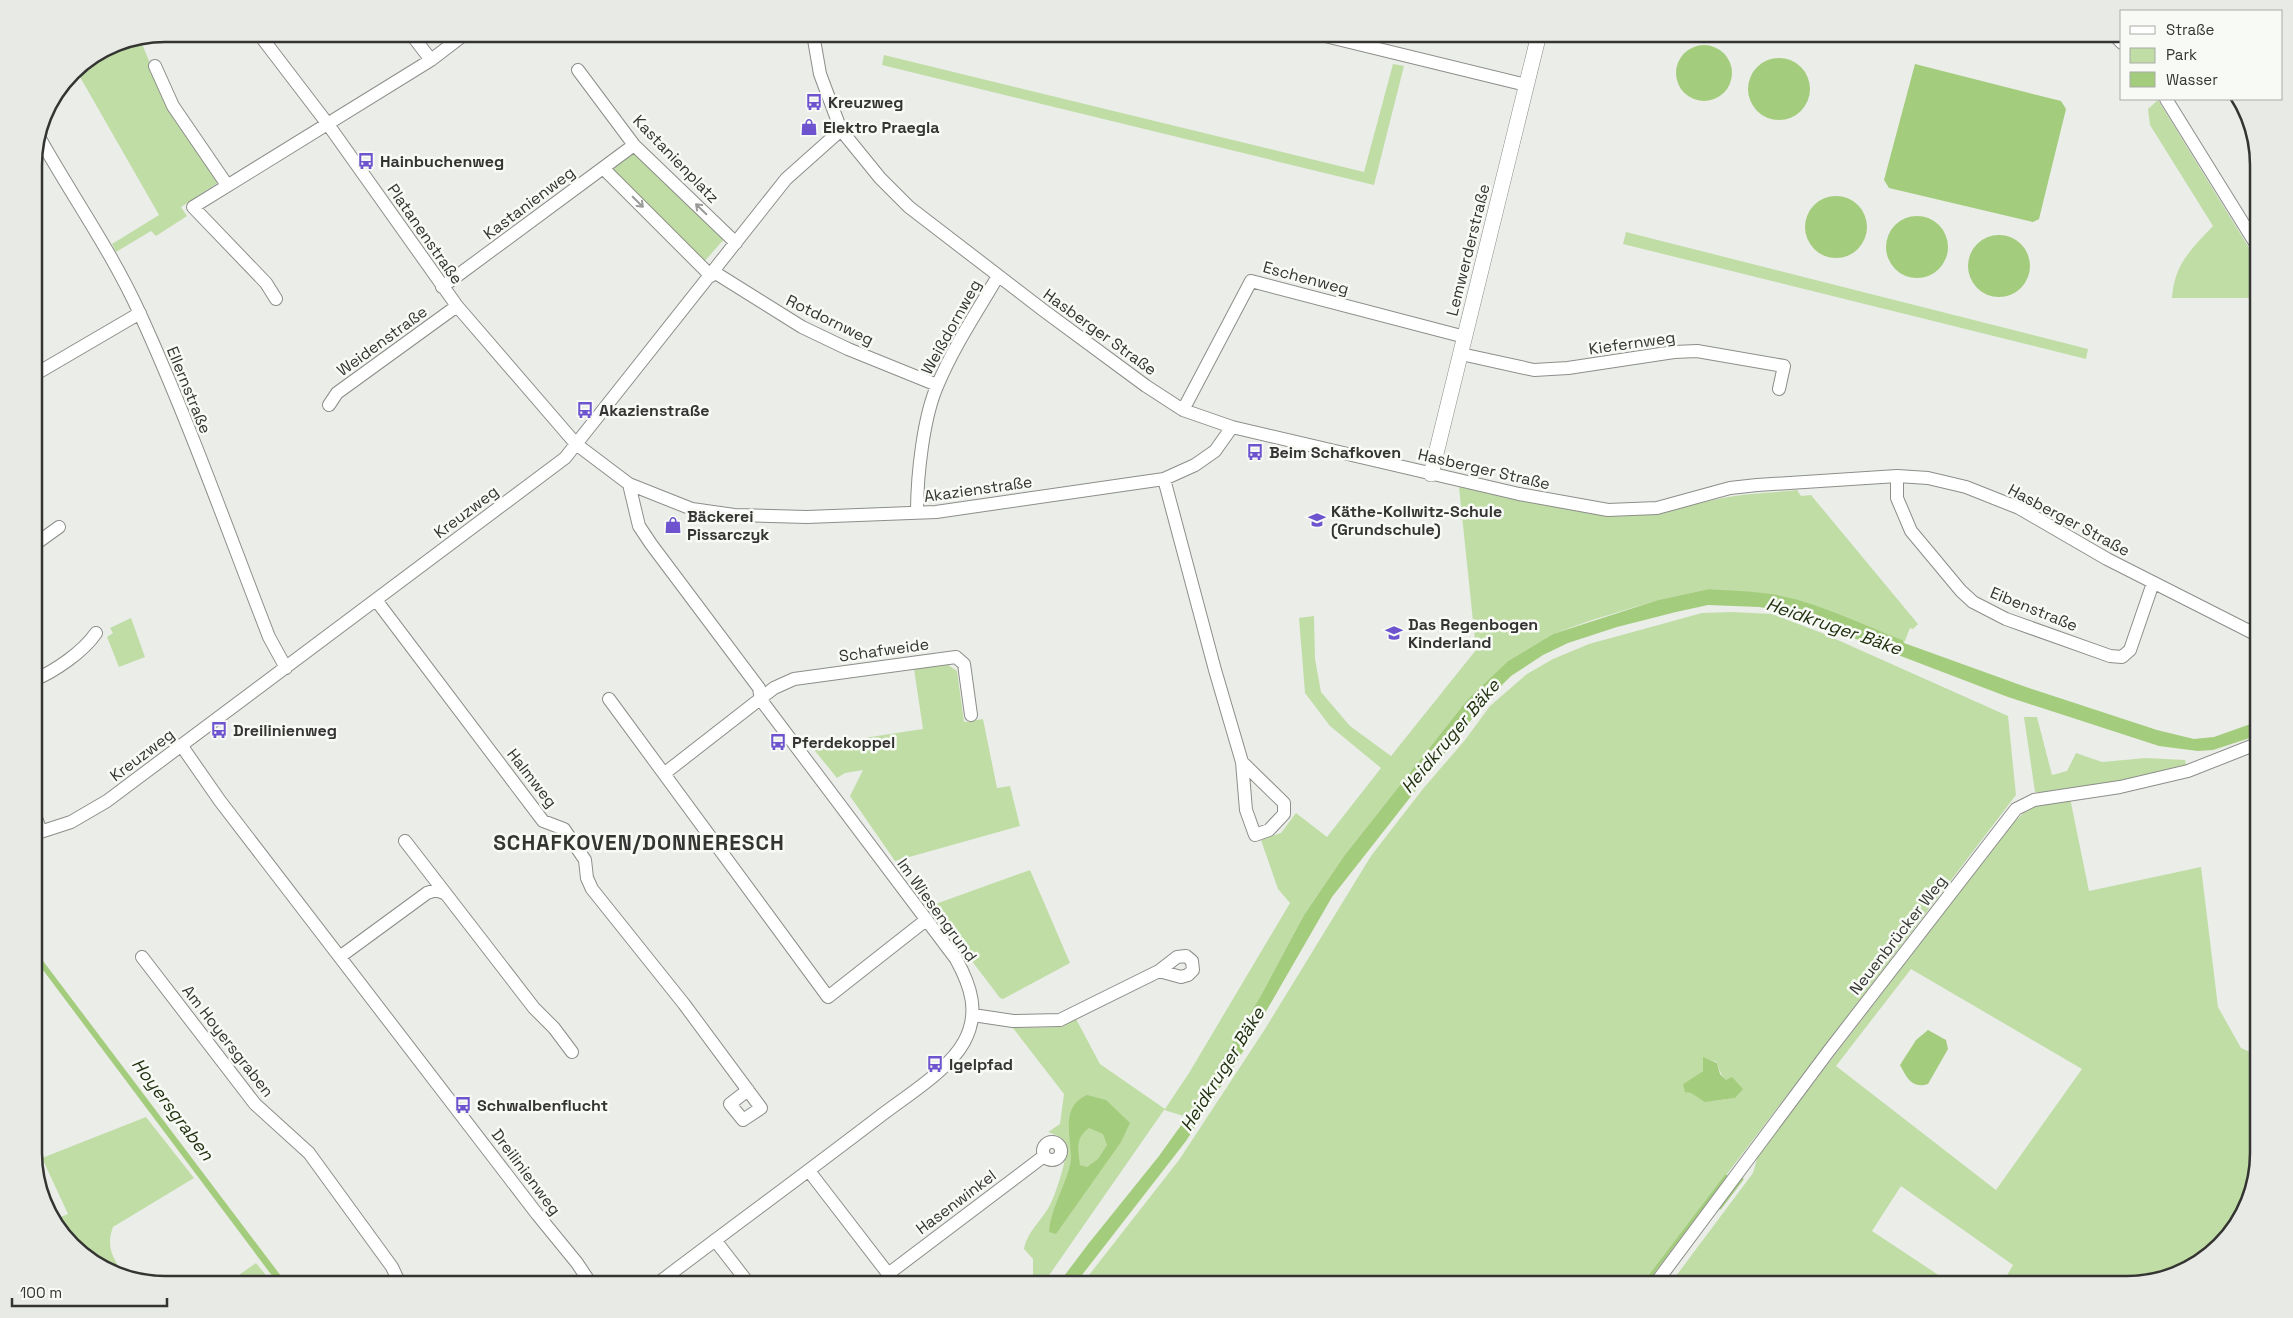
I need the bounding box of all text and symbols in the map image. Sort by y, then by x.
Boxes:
legend [2120,10,2283,100]
text: Straße [2166,20,2215,39]
text: Park [2166,45,2197,64]
text: Wasser [2166,70,2218,89]
bus stop icon: Kreuzweg [804,92,824,112]
place label: Kreuzweg [828,92,903,113]
street label: Kastanienplatz [628,110,724,208]
shop icon: Elektro Praegla [799,117,819,137]
place label: Elektro Praegla [823,117,939,138]
bus stop icon: Hainbuchenweg [356,151,376,171]
place label: Hainbuchenweg [380,151,504,172]
street label: Kastanienweg [479,162,579,244]
street label: Platanenstraße [383,180,467,288]
street label: Lemwerderstraße [1441,182,1495,318]
one-way arrow [631,196,644,208]
one-way arrow [695,203,707,215]
street label: Eschenweg [1261,256,1351,300]
street label: Weißdornweg [916,276,986,378]
street label: Hasberger Straße [1039,284,1161,380]
street label: Rotdornweg [783,290,877,350]
street label: Weidenstraße [333,301,431,381]
street label: Kiefernweg [1587,327,1677,359]
street label: Ellernstraße [162,343,216,437]
bus stop icon: Akazienstraße [575,400,595,420]
place label: Akazienstraße [599,400,709,421]
bus stop icon: Beim Schafkoven [1245,442,1265,462]
place label: Beim Schafkoven [1269,442,1401,463]
street label: Hasberger Straße [1416,444,1552,494]
street label: Akazienstraße [922,471,1034,507]
street label: Hasberger Straße [2004,479,2134,561]
street label: Kreuzweg [430,481,502,543]
place label: Käthe-Kollwitz-Schule (Grundschule) [1331,501,1502,540]
place label: Bäckerei Pissarczyk [687,506,769,545]
school or university icon: Käthe-Kollwitz-Schule (Grundschule) [1307,510,1327,530]
shop icon: Bäckerei Pissarczyk [663,515,683,535]
street label: Eibenstraße [1987,582,2081,636]
water label: Heidkruger Bäke [1763,592,1906,660]
place label: Das Regenbogen Kinderland [1408,614,1538,653]
school or university icon: Das Regenbogen Kinderland [1384,623,1404,643]
street label: Schafweide [838,633,930,667]
water label: Heidkruger Bäke [1396,673,1505,798]
bus stop icon: Dreilinienweg [209,720,229,740]
place label: Dreilinienweg [233,720,337,741]
street label: Kreuzweg [106,724,178,786]
bus stop icon: Pferdekoppel [768,732,788,752]
place label: Pferdekoppel [792,732,895,753]
street label: Halmweg [502,744,562,812]
district label: SCHAFKOVEN/DONNERESCH [493,829,785,856]
street label: Im Wiesengrund [892,854,982,966]
street label: Neuenbrücker Weg [1845,871,1951,999]
street label: Am Hoyersgraben [178,981,278,1101]
water label: Heidkruger Bäke [1175,1002,1270,1135]
water label: Hoyersgraben [127,1053,220,1166]
bus stop icon: Igelpfad [925,1054,945,1074]
place label: Igelpfad [949,1054,1013,1075]
bus stop icon: Schwalbenflucht [453,1095,473,1115]
place label: Schwalbenflucht [477,1095,608,1116]
street label: Dreilinienweg [487,1125,565,1219]
street label: Hasenwinkel [912,1165,1000,1239]
scale bar [12,1276,168,1308]
text: 100 m [20,1283,62,1302]

